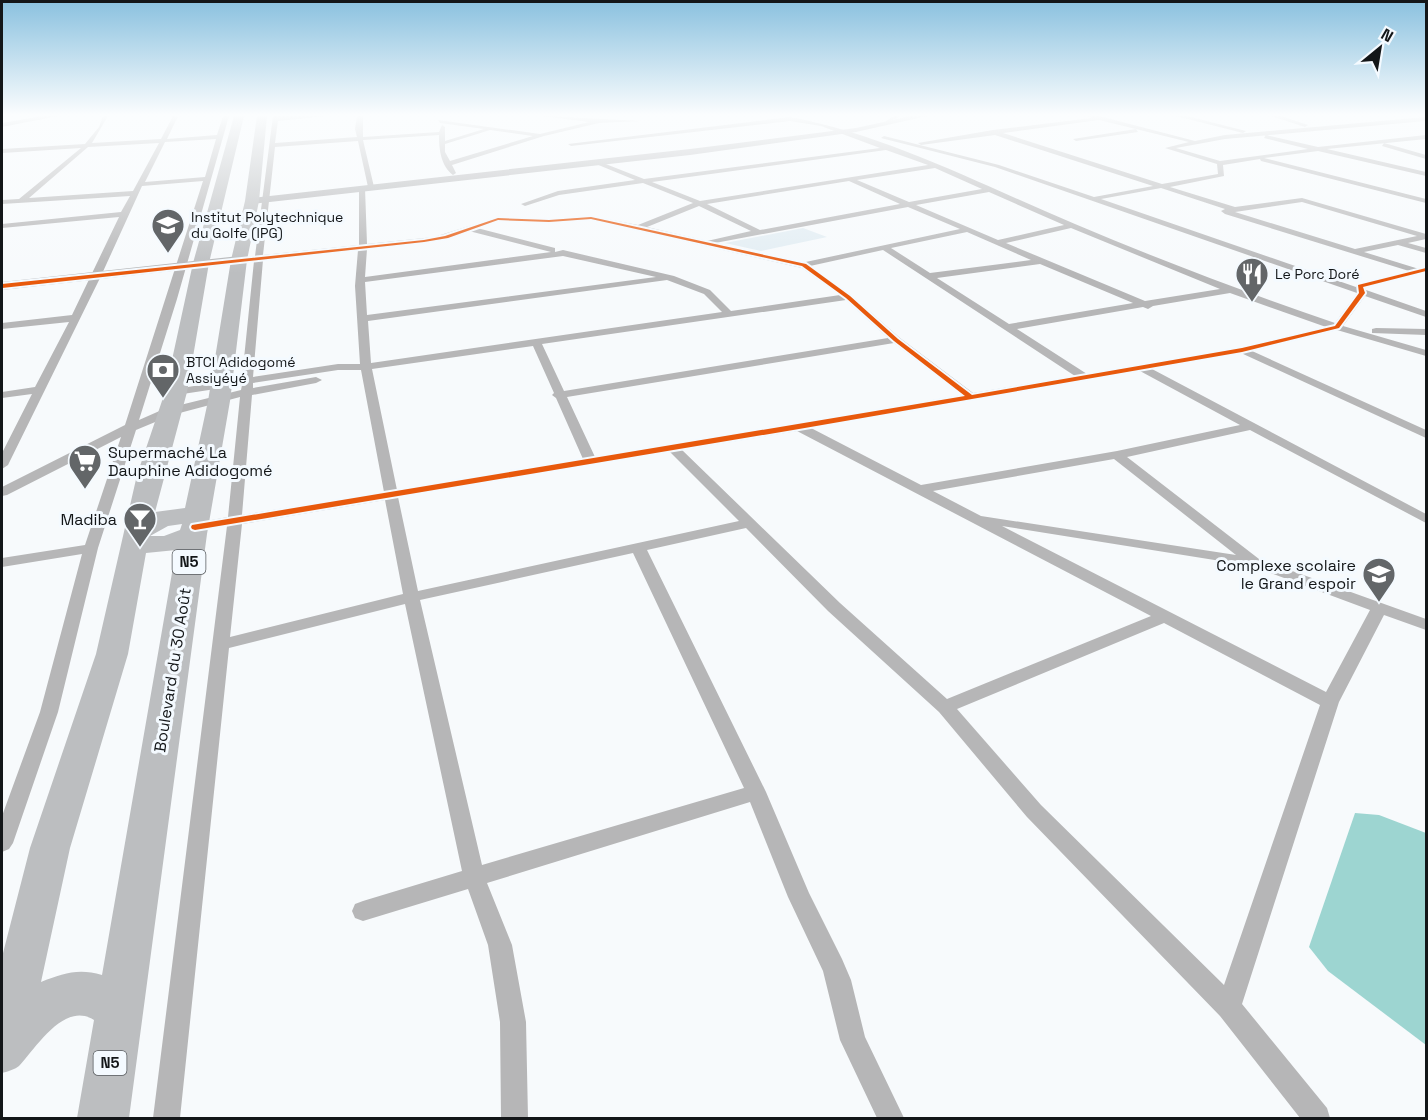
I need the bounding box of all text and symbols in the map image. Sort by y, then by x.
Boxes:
north arrow [1350,18,1410,78]
text: N [1377,24,1397,47]
school or university icon: Institut Polytechnique du Golfe (IPG) [150,207,186,254]
place label: Institut Polytechnique du Golfe (IPG) [191,208,343,242]
restaurant icon: Le Porc Doré [1234,256,1270,303]
place label: Le Porc Doré [1275,265,1360,283]
bank icon: BTCI Adidogomé Assiyéyé [145,352,181,399]
place label: BTCI Adidogomé Assiyéyé [186,353,296,387]
place label: Supermaché La Dauphine Adidogomé [108,442,273,481]
supermarket icon: Supermaché La Dauphine Adidogomé [67,443,103,490]
bar icon: Madiba [122,501,158,548]
place label: Madiba [60,509,117,530]
road number: N5 [172,550,206,574]
place label: Complexe scolaire le Grand espoir [1216,555,1356,594]
school or university icon: Complexe scolaire le Grand espoir [1361,556,1397,603]
street label: Boulevard du 30 Août [149,586,196,754]
road number: N5 [94,1051,126,1075]

